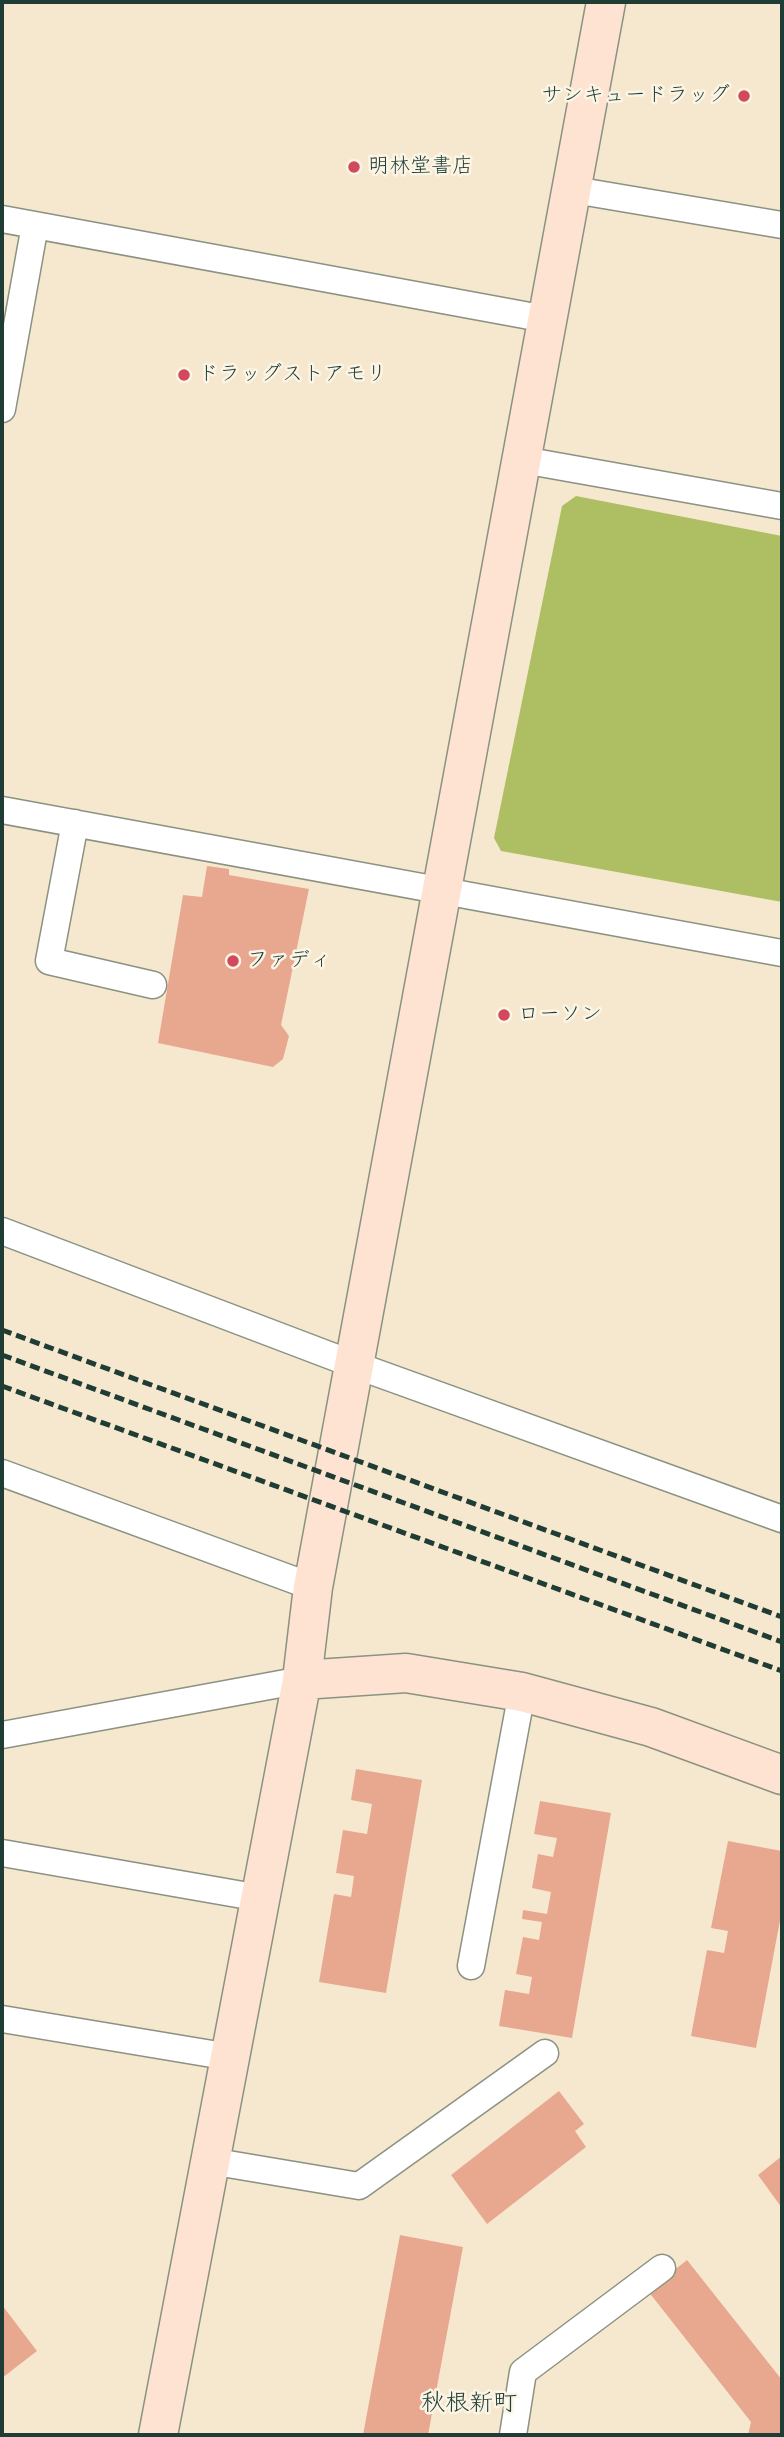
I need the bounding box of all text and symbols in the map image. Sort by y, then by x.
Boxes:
place label: サンキュードラッグ [541,83,730,109]
marker: サンキュードラッグ [736,88,752,104]
place label: 明林堂書店 [368,154,473,180]
marker: 明林堂書店 [346,159,362,175]
place label: ドラッグストアモリ [198,362,387,388]
marker: ドラッグストアモリ [176,367,192,383]
place label: ファディ [247,948,331,974]
marker: ファディ [225,953,241,969]
place label: ローソン [518,1002,602,1028]
marker: ローソン [496,1007,512,1023]
district label: 秋根新町 [421,2390,517,2418]

